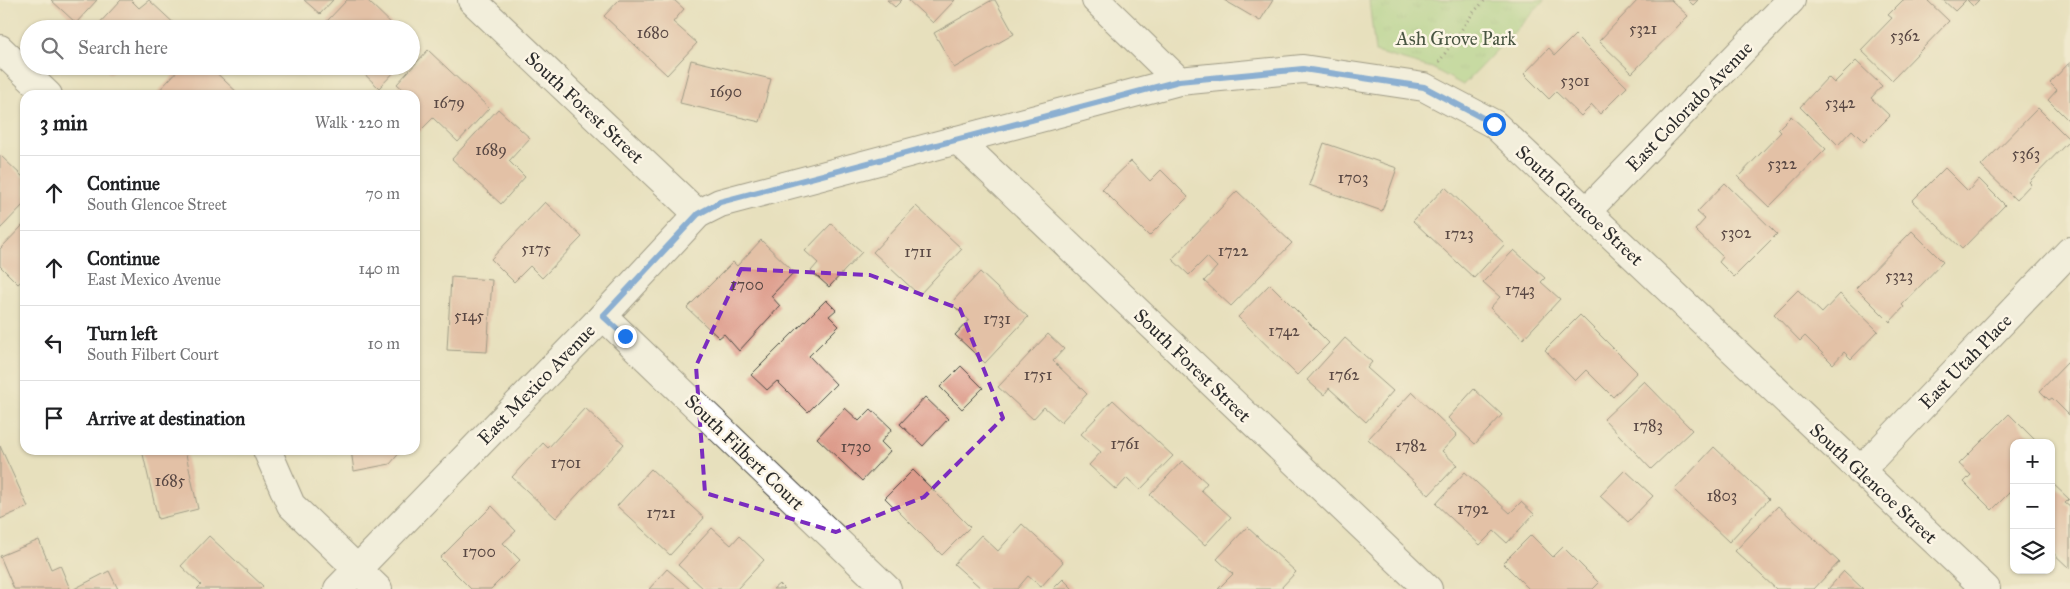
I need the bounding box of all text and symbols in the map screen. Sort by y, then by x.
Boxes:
house number: 5321 [1629,19,1657,38]
search box [20,20,420,75]
house number: 1680 [637,23,669,42]
house number: 5362 [1890,26,1920,45]
park label: Ash Grove Park [1395,27,1516,50]
icon: search [38,34,66,62]
text: Search here [78,36,168,59]
street label: East Colorado Avenue [1621,36,1758,176]
street label: South Forest Street [521,47,649,168]
house number: 5301 [1560,71,1590,90]
house number: 1690 [710,82,742,101]
house number: 1679 [433,93,465,112]
house number: 5342 [1825,93,1855,112]
text: 3 min [40,110,88,136]
text: Walk · 220 m [315,113,400,132]
route start [1483,113,1506,136]
house number: 1689 [475,140,507,159]
street label: South Glencoe Street [1511,140,1648,271]
house number: 5363 [2012,144,2040,163]
house number: 5322 [1767,154,1797,173]
house number: 1703 [1338,168,1368,187]
text: Continue [87,172,160,195]
icon: ahead [40,179,68,207]
text: 70 m [365,184,400,203]
text: South Glencoe Street [87,195,227,214]
house number: 5302 [1720,223,1752,242]
house number: 1723 [1444,224,1474,243]
house number: 5175 [521,239,551,258]
house number: 1722 [1218,241,1248,260]
house number: 1711 [904,242,932,261]
text: Continue [87,247,160,270]
icon: ahead [40,254,68,282]
text: 140 m [359,259,400,278]
house number: 5323 [1885,266,1913,285]
text: East Mexico Avenue [87,270,221,289]
house number: 1700 [730,275,764,294]
house number: 1743 [1505,280,1535,299]
street label: South Forest Street [1129,304,1256,427]
house number: 5145 [454,306,485,325]
house number: 1731 [983,309,1011,328]
street label: East Utah Place [1914,309,2017,414]
street label: East Mexico Avenue [473,319,600,450]
house number: 1742 [1268,321,1300,340]
text: Turn left [87,322,157,345]
route end [614,325,637,348]
icon: left [40,329,68,357]
text: 10 m [368,334,400,353]
text: South Filbert Court [87,345,219,364]
house number: 1751 [1024,365,1052,384]
house number: 1762 [1329,365,1360,384]
street label: South Filbert Court [680,390,809,515]
icon: arrive [40,404,68,432]
text: Arrive at destination [87,407,245,430]
house number: 1783 [1633,416,1663,435]
street label: South Glencoe Street [1805,418,1942,549]
house number: 1761 [1110,434,1140,453]
house number: 1782 [1395,436,1427,455]
house number: 1730 [841,437,871,456]
map controls [2010,439,2055,574]
button: + [2010,439,2055,484]
house number: 1701 [551,453,581,472]
house number: 1685 [155,471,186,490]
button: − [2010,484,2055,529]
house number: 1803 [1707,486,1737,505]
house number: 1792 [1457,499,1489,518]
house number: 1721 [646,503,676,522]
button: layers [2010,529,2055,574]
house number: 1700 [462,542,496,561]

